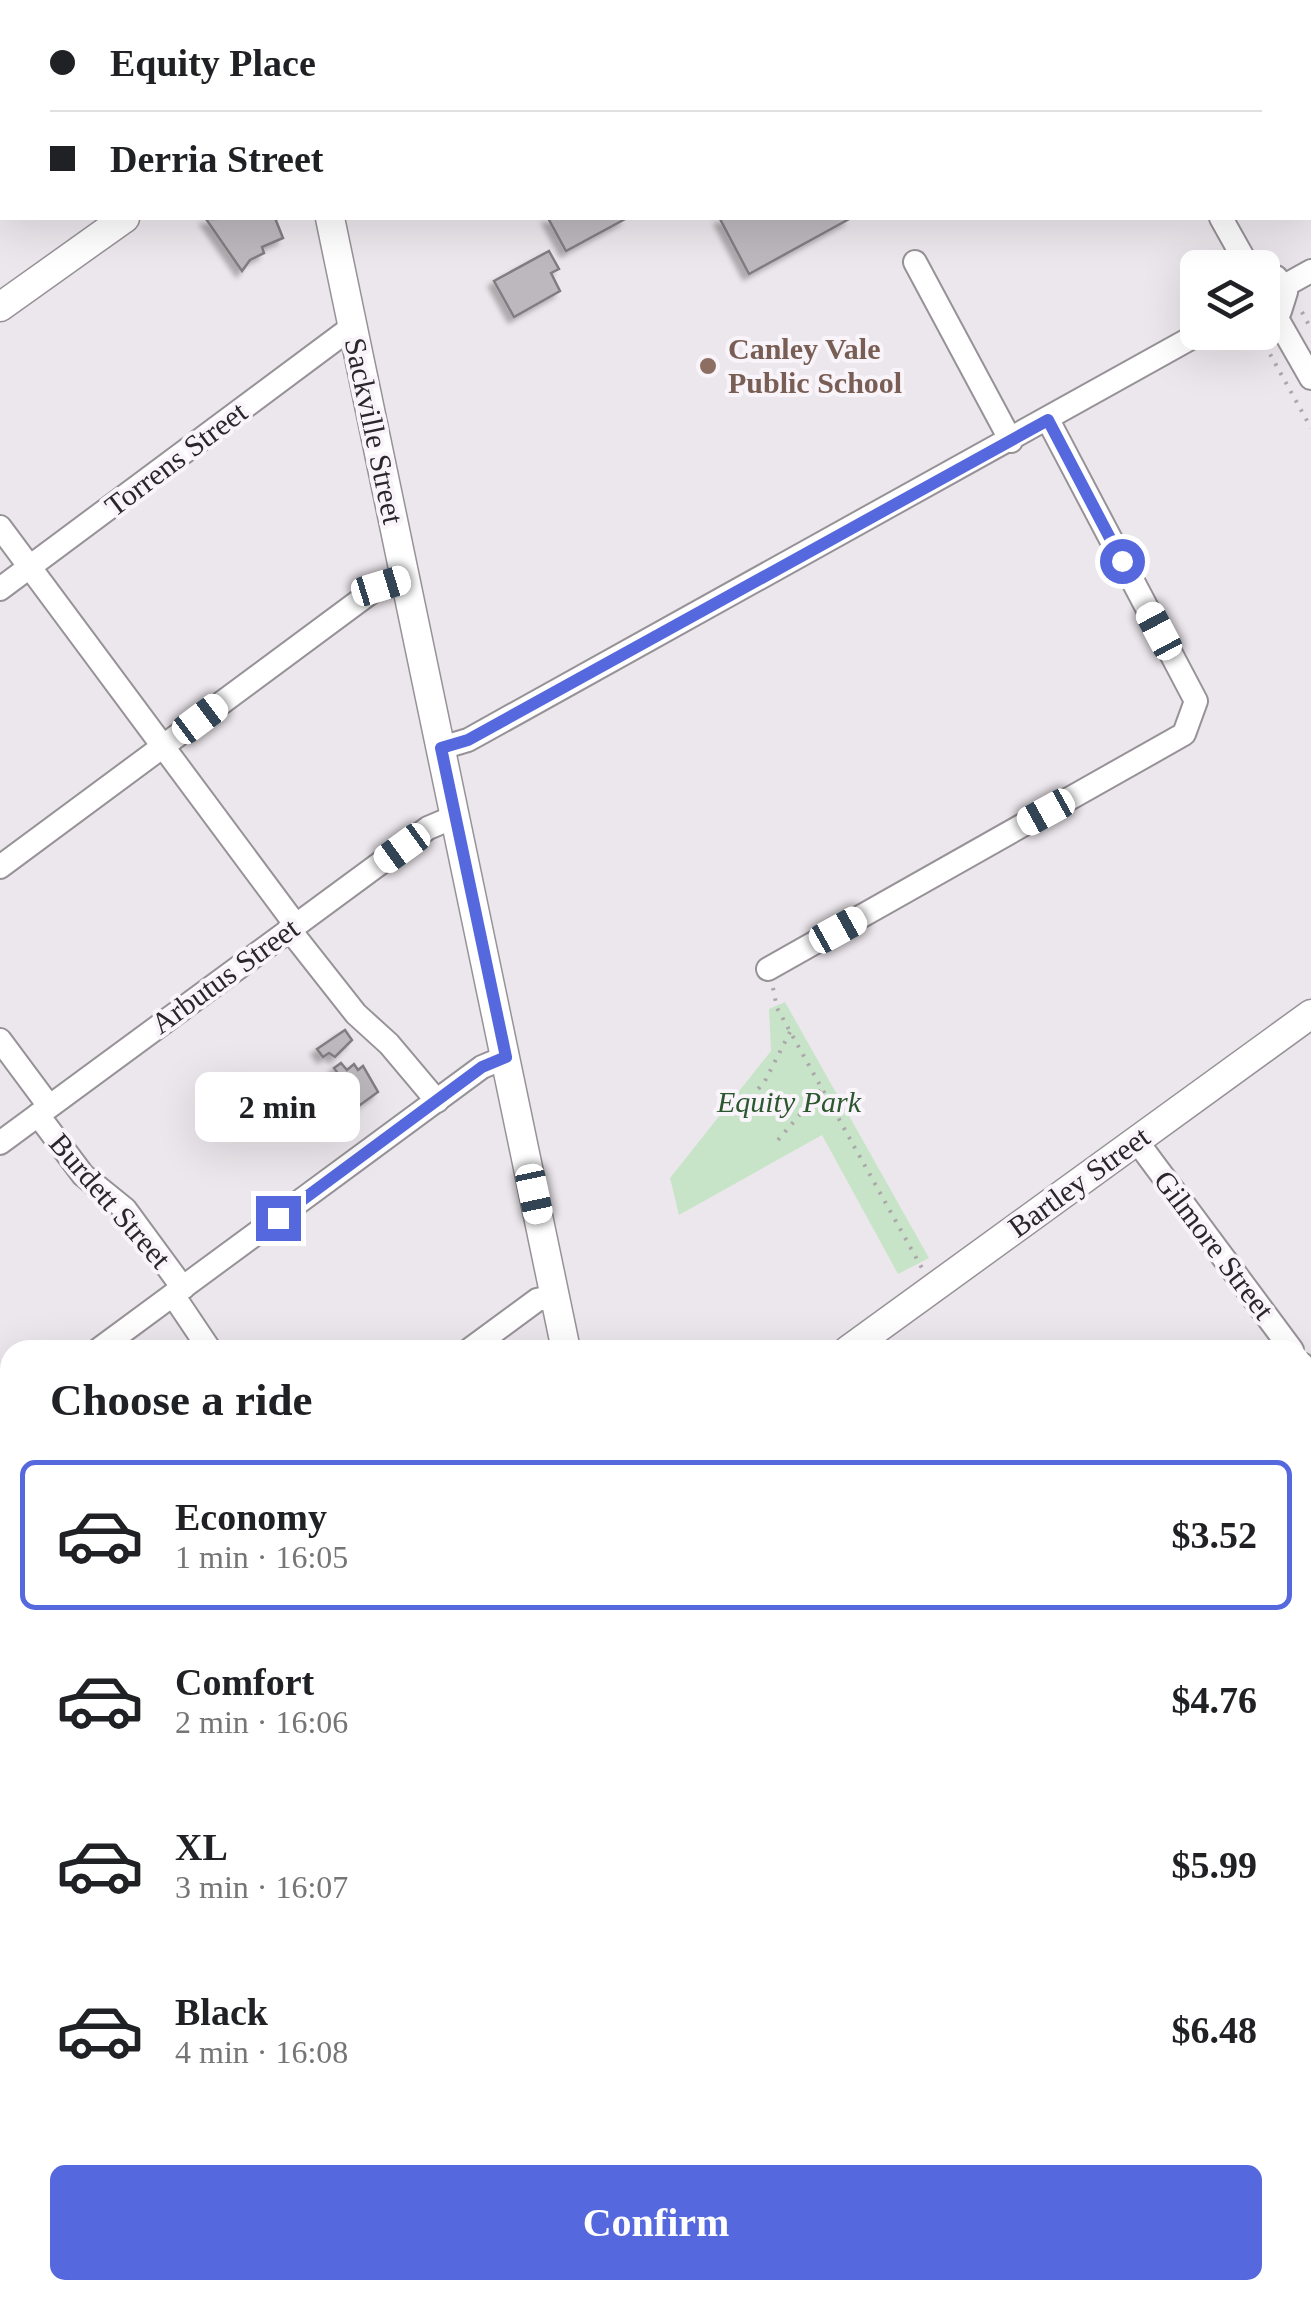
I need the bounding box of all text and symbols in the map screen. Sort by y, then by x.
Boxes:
text: Equity Place [110,42,316,84]
text: Derria Street [110,138,323,180]
map controls [1180,250,1280,350]
button: layers [1180,250,1280,350]
place label: Canley Vale Public School [728,332,902,399]
street label: Sackville Street [339,335,410,527]
marker: Canley Vale Public School [697,355,719,377]
street label: Torrens Street [98,394,254,523]
route start [1100,539,1145,584]
car [348,563,414,609]
car [1132,597,1186,665]
car [167,689,233,749]
car [1012,784,1080,840]
car [369,818,435,878]
car [804,902,872,958]
street label: Arbutus Street [145,911,305,1040]
callout: 2 min [196,1073,360,1143]
park label: Equity Park [716,1085,862,1118]
text: 2 min [239,1089,316,1125]
street label: Bartley Street [1002,1119,1156,1244]
street label: Burdett Street [43,1127,178,1275]
car [513,1162,555,1226]
street label: Gilmore Street [1148,1164,1281,1326]
route end [256,1196,301,1241]
text: Choose a ride [50,1375,313,1425]
icon: car [55,1490,145,1580]
text: Economy [175,1496,327,1538]
text: $3.52 [1172,1514,1257,1556]
text: 1 min · 16:05 [175,1539,348,1575]
icon: car [55,1655,145,1745]
text: Comfort [175,1661,314,1703]
text: $4.76 [1172,1679,1257,1721]
text: 2 min · 16:06 [175,1704,348,1740]
icon: car [55,1820,145,1910]
text: XL [175,1826,228,1868]
text: $5.99 [1172,1844,1257,1886]
text: 3 min · 16:07 [175,1869,348,1905]
icon: car [55,1985,145,2075]
text: Black [175,1991,268,2033]
text: $6.48 [1172,2009,1257,2051]
text: 4 min · 16:08 [175,2034,348,2070]
button: Confirm [50,2165,1262,2280]

